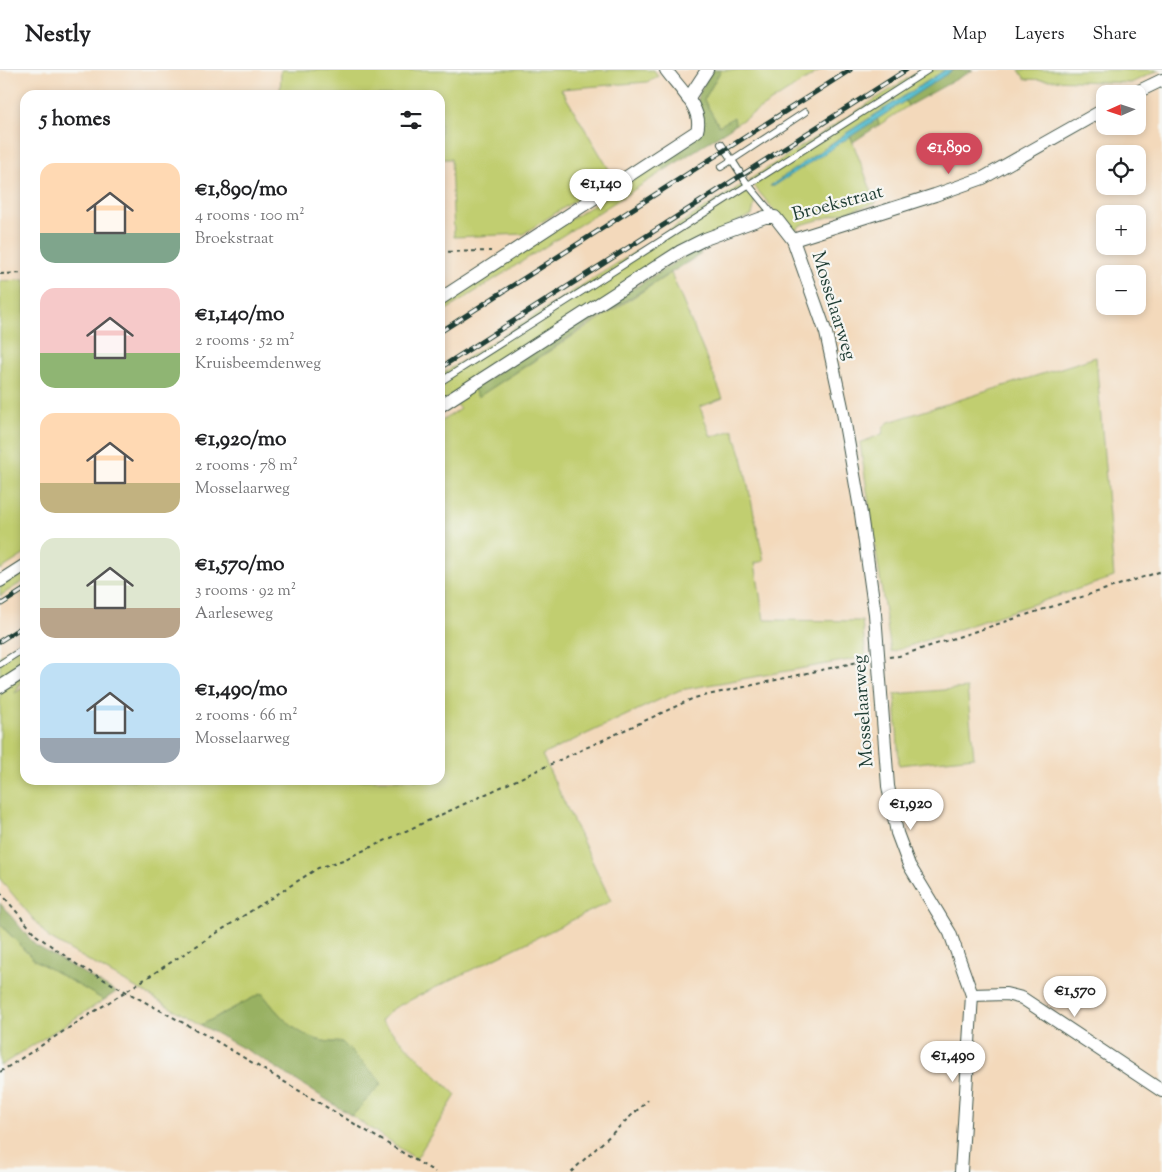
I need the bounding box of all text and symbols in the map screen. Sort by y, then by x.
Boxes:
text: Nestly [25,18,91,52]
text: Map [952,22,987,48]
text: Layers [1015,22,1065,48]
text: Share [1093,22,1137,48]
north arrow [1096,85,1146,135]
map controls [1096,85,1146,315]
text: 5 homes [40,105,110,135]
icon: filters [397,106,425,134]
pin: €1,890 [908,132,990,175]
text: €1,890 [927,137,971,160]
button: locate [1096,145,1146,195]
pin: €1,140 [560,168,642,211]
text: €1,140 [580,173,622,196]
text: €1,890/mo [195,175,288,205]
street label: Broekstraat [789,179,887,229]
icon: home [80,183,140,243]
text: 4 rooms · 100 m² [195,205,305,228]
button: + [1096,205,1146,255]
text: Broekstraat [195,228,274,251]
street label: Mosselaarweg [804,248,862,364]
button: − [1096,265,1146,315]
text: €1,140/mo [195,300,284,330]
icon: home [80,308,140,368]
text: 2 rooms · 52 m² [195,330,295,353]
text: Kruisbeemdenweg [195,353,321,376]
text: €1,920/mo [195,425,287,455]
icon: home [80,433,140,493]
text: 2 rooms · 78 m² [195,455,298,478]
text: Mosselaarweg [195,478,290,501]
text: €1,570/mo [195,550,285,580]
icon: home [80,558,140,618]
text: 3 rooms · 92 m² [195,580,296,603]
text: Aarleseweg [195,603,273,626]
street label: Mosselaarweg [847,654,881,768]
text: €1,490/mo [195,675,288,705]
icon: home [80,683,140,743]
text: 2 rooms · 66 m² [195,705,298,728]
text: Mosselaarweg [195,728,290,751]
pin: €1,920 [870,788,952,831]
text: €1,920 [890,793,932,816]
pin: €1,570 [1034,976,1116,1018]
text: €1,570 [1054,980,1096,1003]
pin: €1,490 [912,1040,994,1083]
text: €1,490 [931,1045,975,1068]

